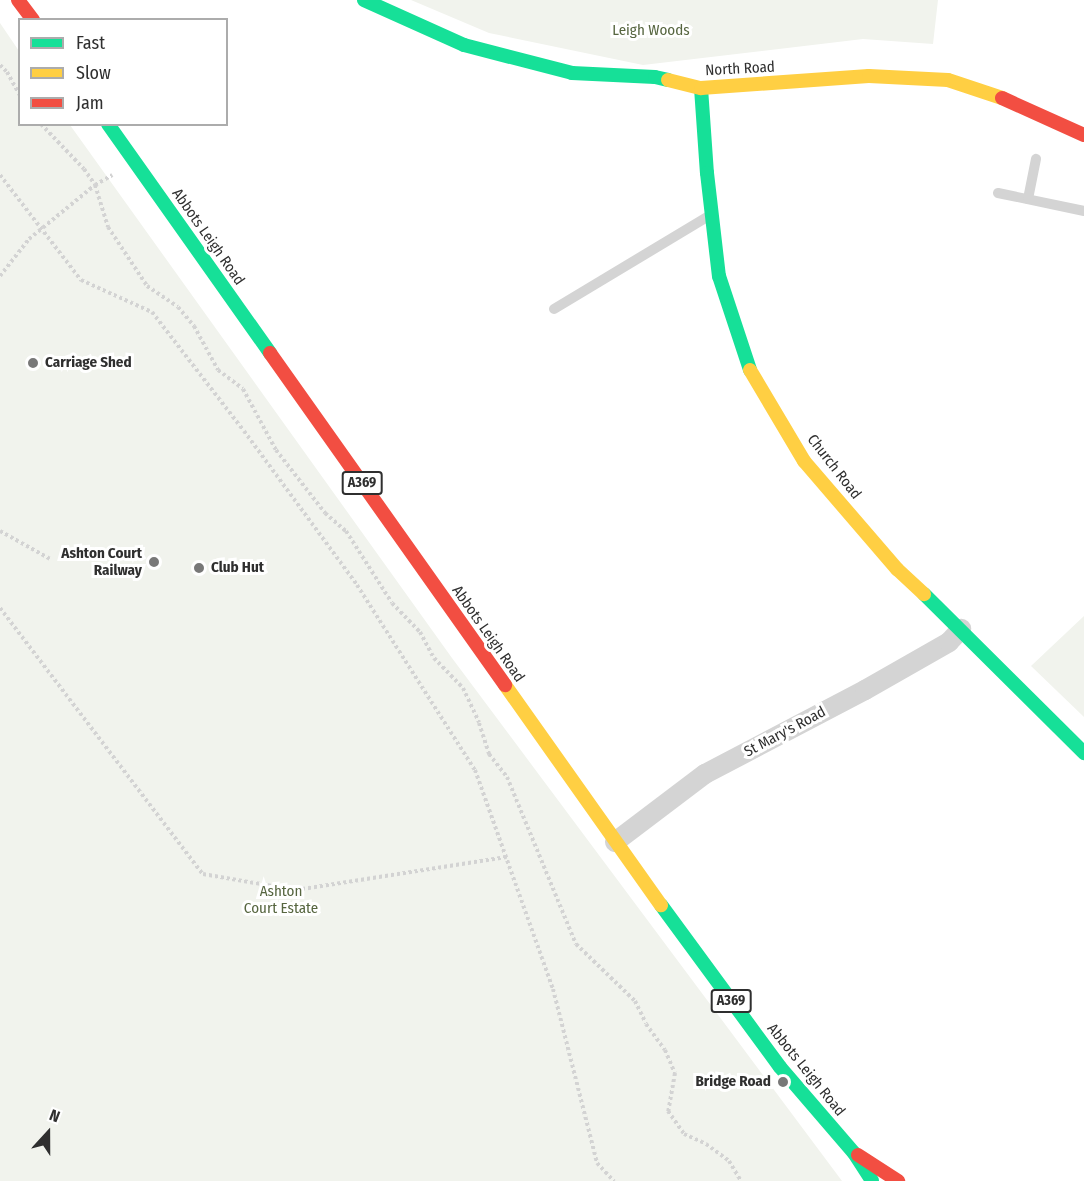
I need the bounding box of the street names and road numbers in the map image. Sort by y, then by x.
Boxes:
street label: North Road [705,58,775,80]
street label: Abbots Leigh Road [168,185,248,289]
street label: Church Road [803,431,865,503]
road number: A369 [341,472,383,494]
street label: Abbots Leigh Road [448,582,528,686]
street label: St Mary's Road [741,703,829,761]
road number: A369 [710,990,752,1012]
street label: Abbots Leigh Road [763,1020,849,1120]

